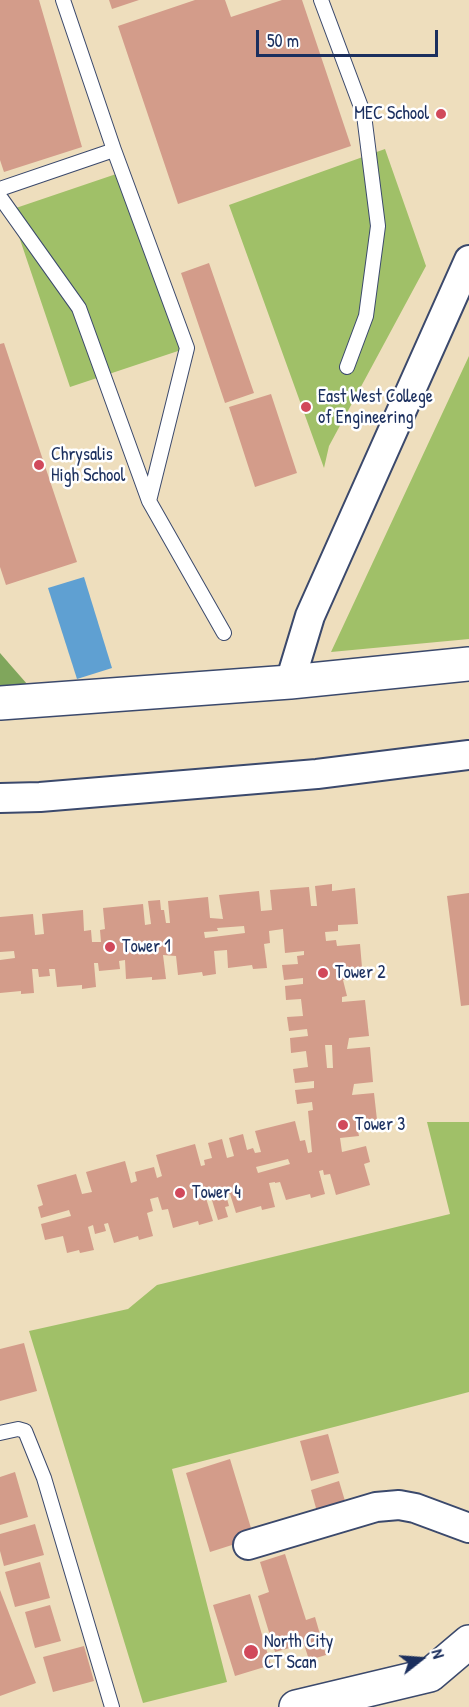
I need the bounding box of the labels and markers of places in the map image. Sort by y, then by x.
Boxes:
place label: MEC School [354,103,429,125]
marker: MEC School [434,107,448,121]
place label: East West College of Engineering [318,386,433,428]
marker: East West College of Engineering [299,400,313,414]
place label: Chrysalis High School [51,444,125,486]
marker: Chrysalis High School [32,458,46,472]
place label: Tower 1 [122,936,171,958]
marker: Tower 1 [103,940,117,954]
place label: Tower 2 [335,962,386,984]
marker: Tower 2 [316,966,330,980]
place label: Tower 3 [355,1114,405,1136]
marker: Tower 3 [336,1118,350,1132]
place label: Tower 4 [192,1182,241,1204]
marker: Tower 4 [173,1186,187,1200]
place label: North City CT Scan [264,1631,333,1674]
marker: North City CT Scan [242,1643,260,1661]

